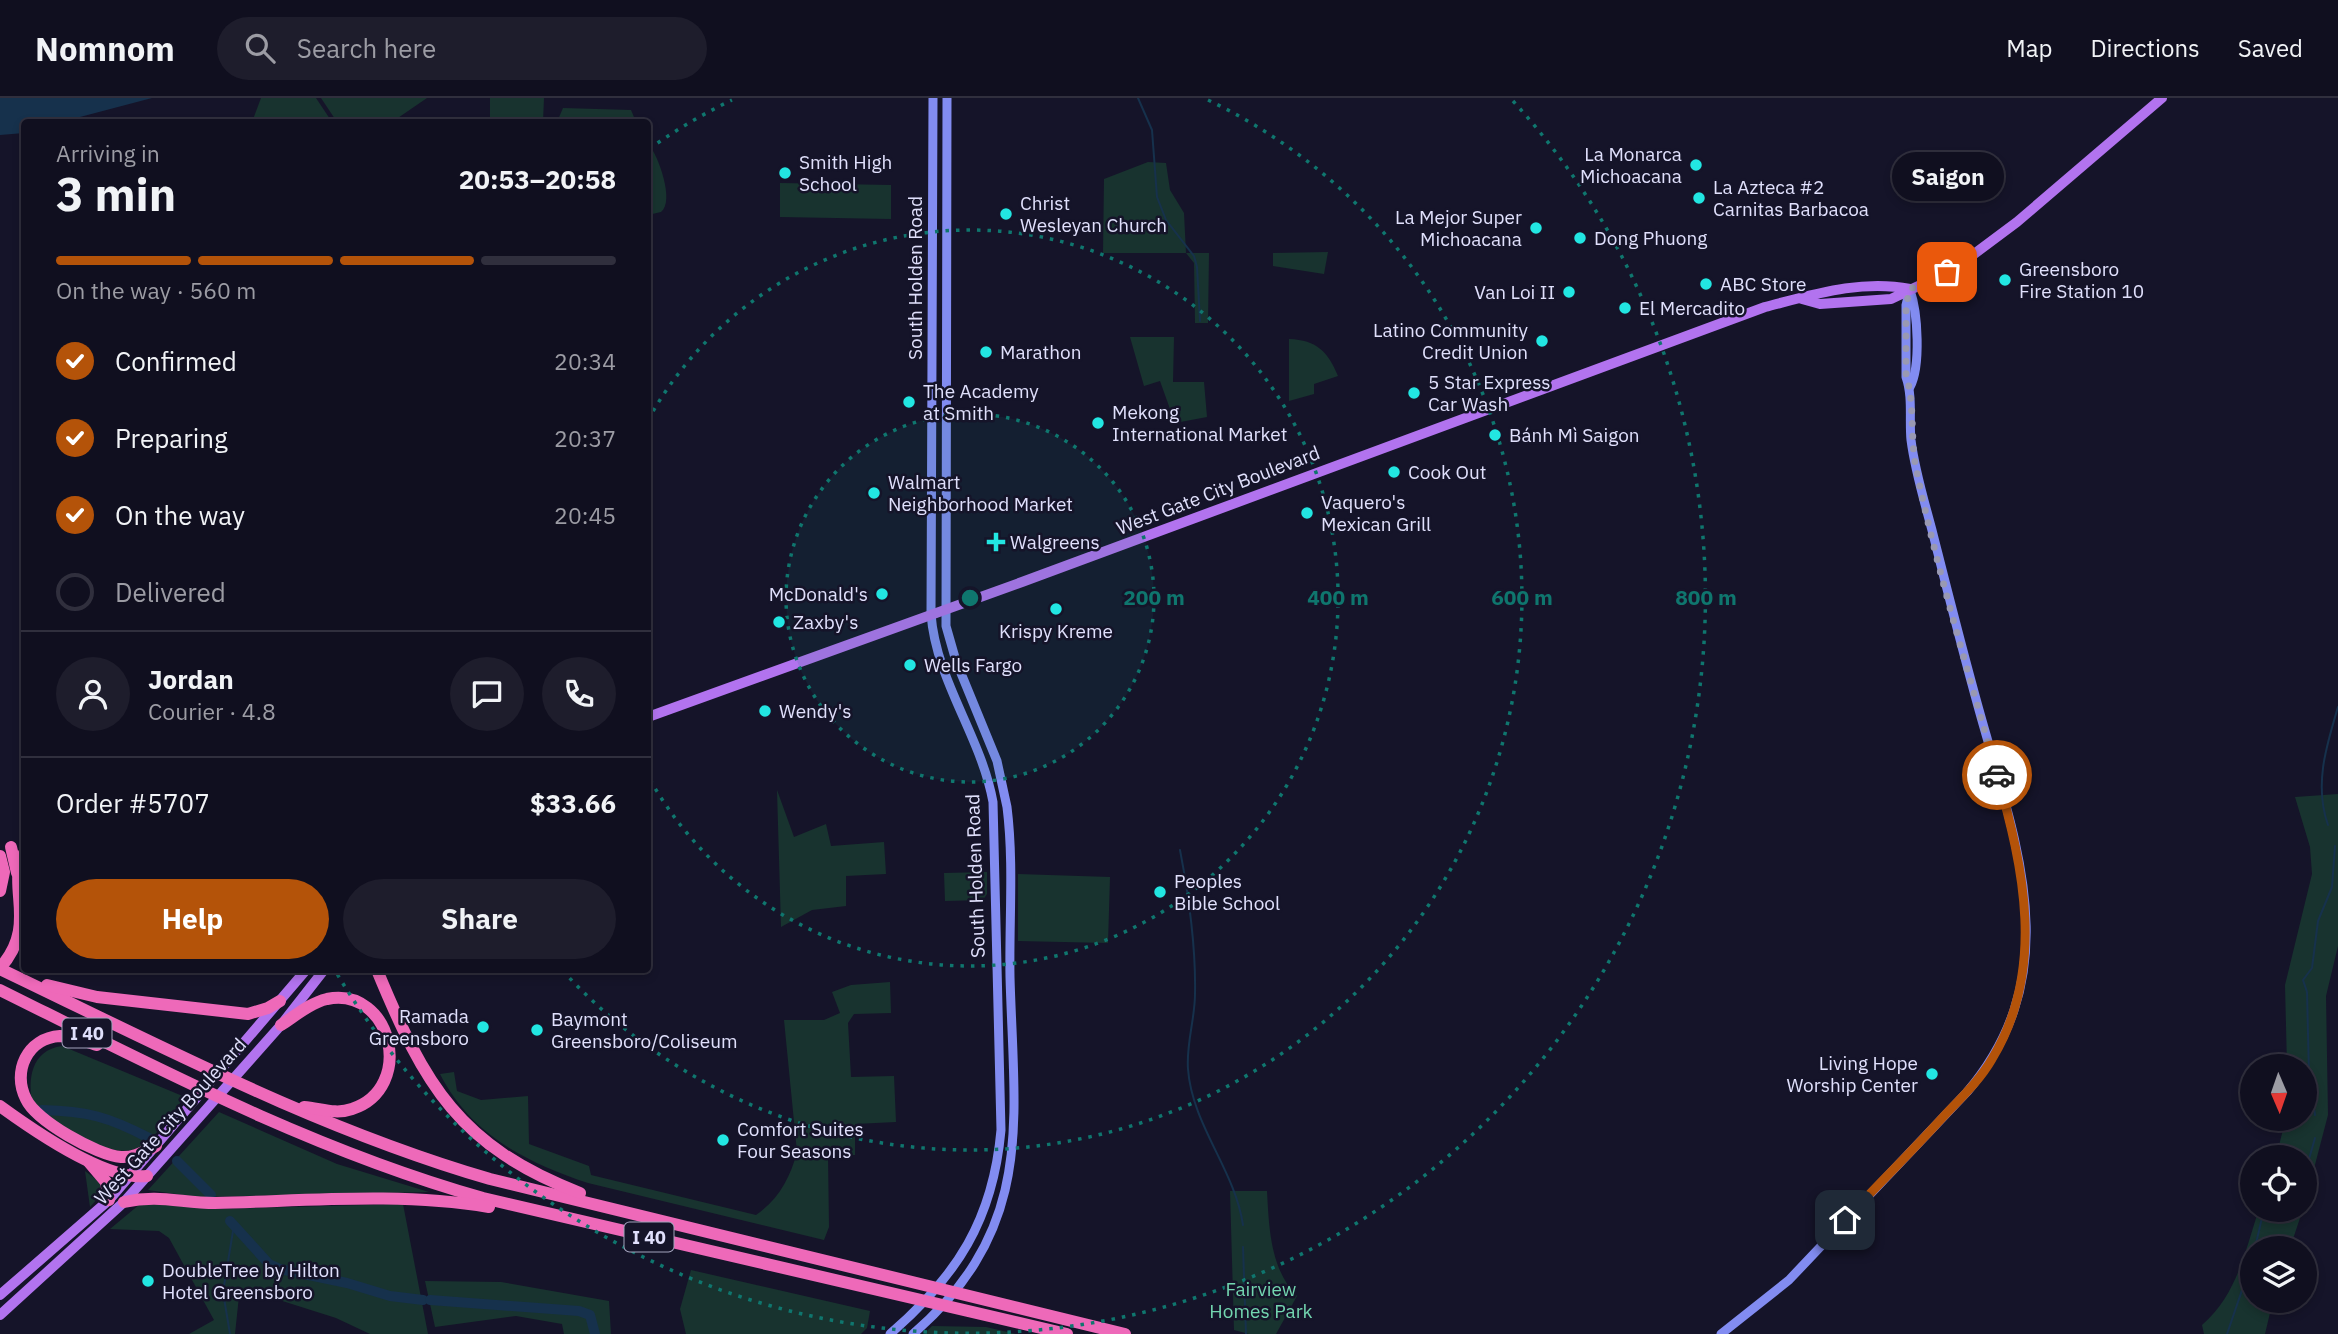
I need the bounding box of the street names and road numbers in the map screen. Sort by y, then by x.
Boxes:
street label: South Holden Road [903,196,927,360]
street label: West Gate City Boulevard [1113,440,1323,540]
street label: South Holden Road [960,794,990,958]
road number: I 40 [62,1018,112,1048]
street label: West Gate City Boulevard [89,1033,251,1209]
road number: I 40 [624,1222,674,1252]

